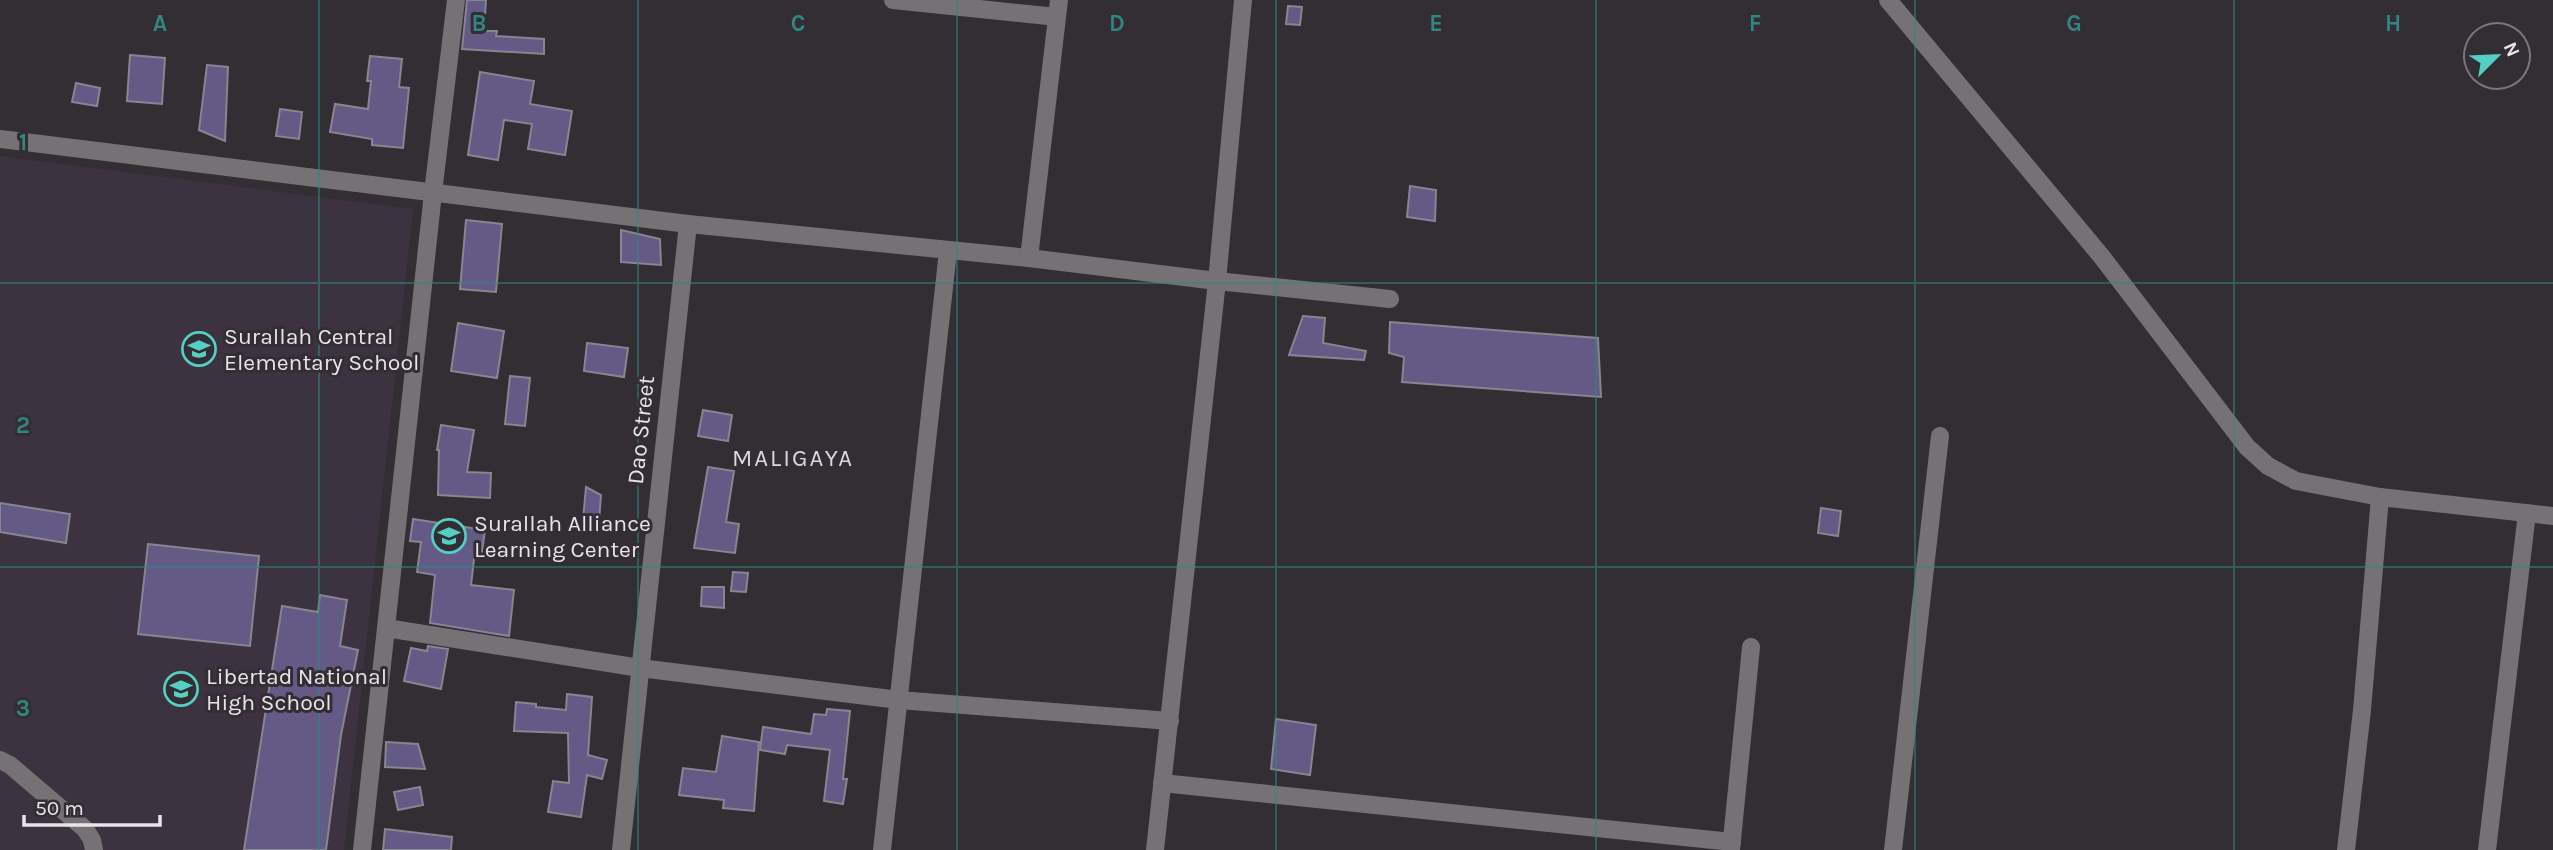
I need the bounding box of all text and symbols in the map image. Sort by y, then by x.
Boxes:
text: A [153,10,167,37]
text: B [472,10,486,37]
text: C [791,10,805,37]
text: D [1109,10,1125,37]
text: E [1429,10,1443,37]
text: F [1749,10,1761,37]
text: G [2066,10,2082,37]
text: H [2385,10,2401,37]
north arrow [2462,21,2532,91]
text: N [2499,39,2524,60]
text: 1 [19,129,27,156]
place label: Surallah Central Elementary School [224,323,419,376]
school or university icon: Surallah Central Elementary School [180,330,218,368]
street label: Dao Street [622,374,660,486]
text: 2 [16,412,30,439]
district label: MALIGAYA [732,444,854,472]
place label: Surallah Alliance Learning Center [474,510,651,563]
school or university icon: Surallah Alliance Learning Center [430,517,468,555]
place label: Libertad National High School [206,663,387,716]
school or university icon: Libertad National High School [162,670,200,708]
text: 3 [16,695,30,722]
scale bar [24,784,161,828]
text: 50 m [35,796,84,820]

